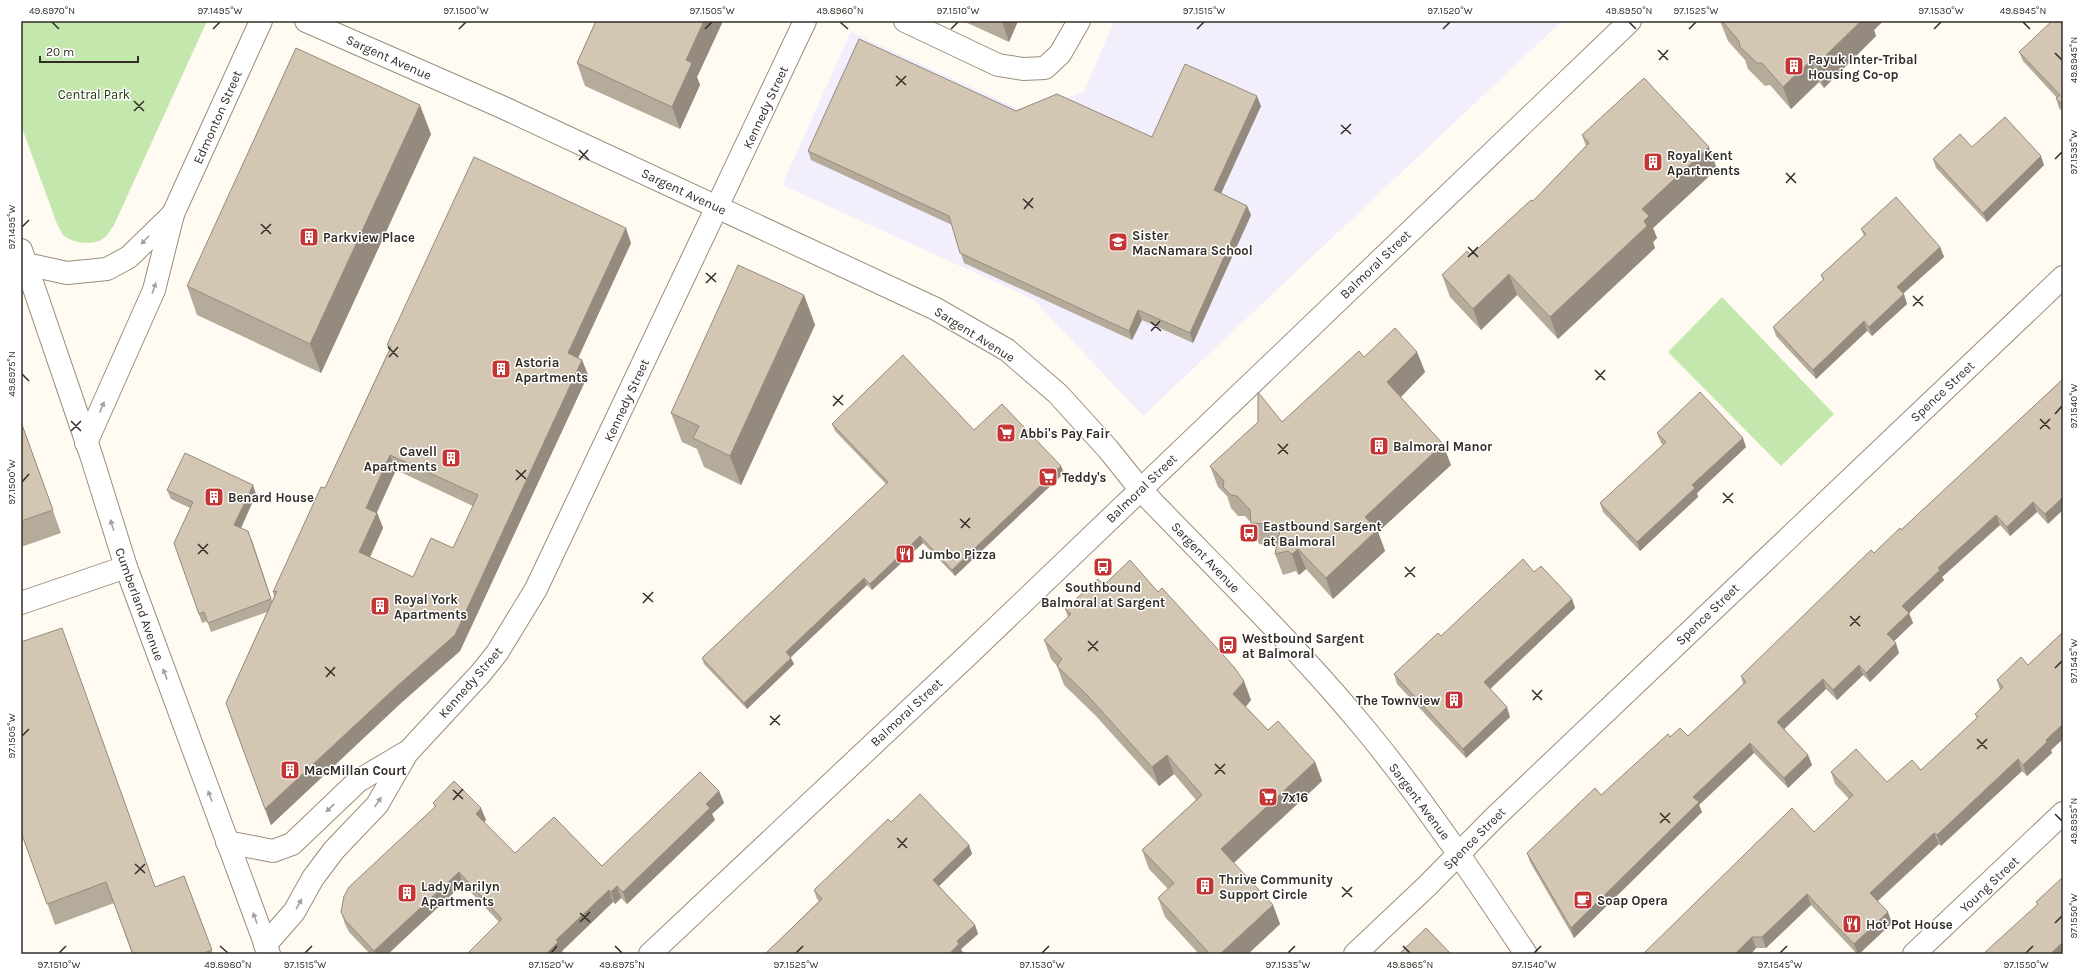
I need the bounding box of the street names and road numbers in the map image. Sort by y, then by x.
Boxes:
street label: Sargent Avenue [344,32,434,83]
street label: Kennedy Street [740,63,791,151]
street label: Edmonton Street [190,68,245,166]
street label: Sargent Avenue [639,165,729,218]
street label: Balmoral Street [1337,227,1414,302]
street label: Sargent Avenue [932,304,1018,365]
street label: Kennedy Street [601,356,652,444]
street label: Spence Street [1907,358,1978,425]
street label: Balmoral Street [1103,451,1180,526]
street label: Sargent Avenue [1168,519,1243,596]
street label: Cumberland Avenue [112,546,167,663]
street label: Spence Street [1673,580,1742,648]
street label: Kennedy Street [435,644,505,721]
street label: Balmoral Street [867,675,945,749]
street label: Sargent Avenue [1386,760,1454,843]
street label: Spence Street [1440,804,1509,873]
street label: Young Street [1957,853,2022,916]

